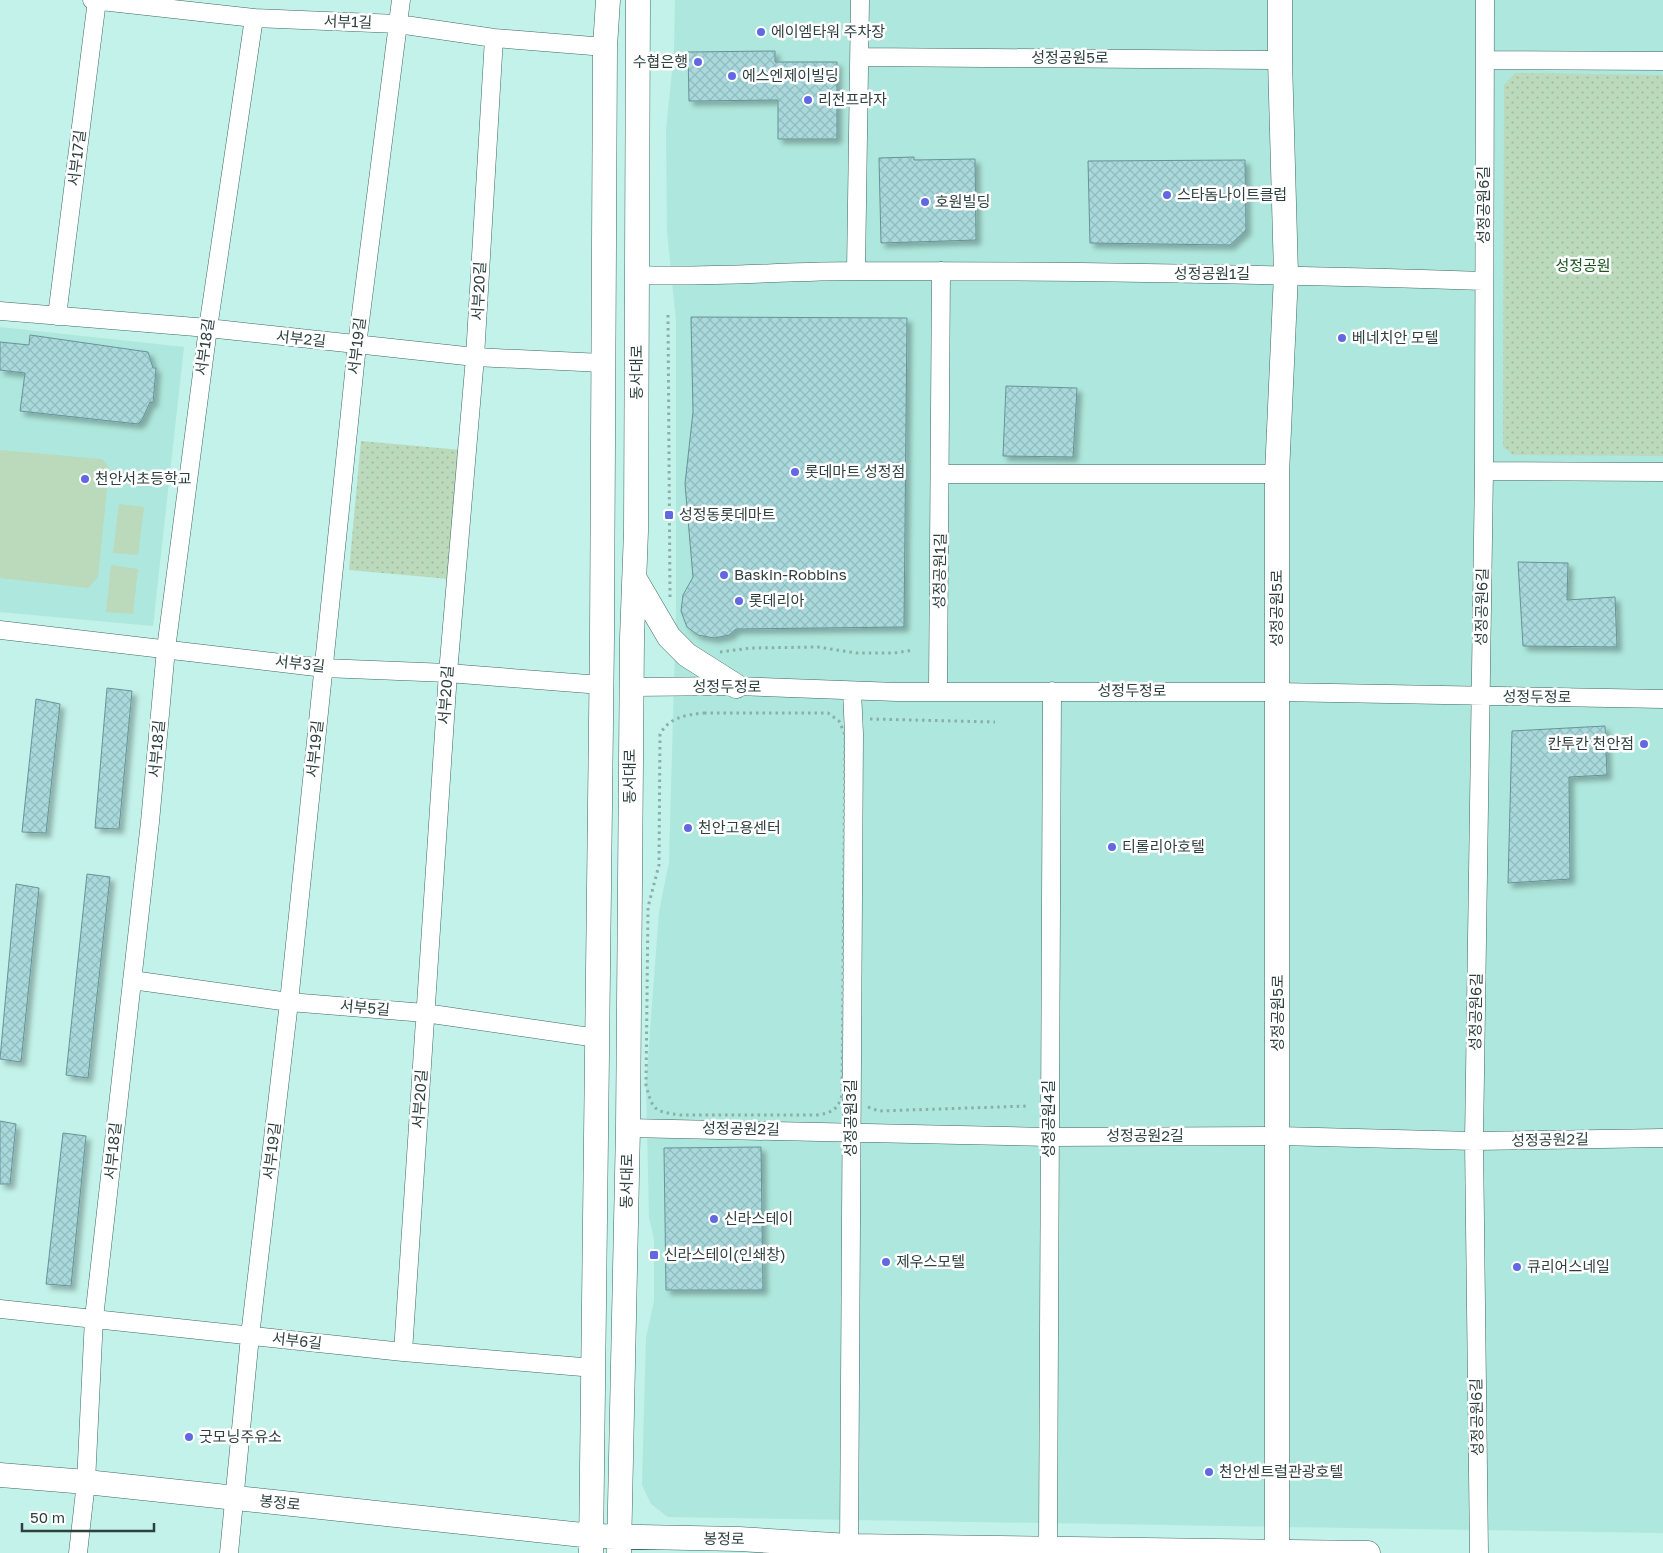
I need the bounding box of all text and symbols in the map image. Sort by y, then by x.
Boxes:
street label: 서부1길 [323,11,373,31]
place label: 에이엠타워 주차장 [771,22,885,40]
marker: 에이엠타워 주차장 [755,26,767,38]
street label: 성정공원5로 [1031,48,1109,66]
place label: 수협은행 [633,52,688,70]
marker: 수협은행 [692,56,704,68]
place label: 에스엔제이빌딩 [742,66,839,84]
marker: 에스엔제이빌딩 [726,70,738,82]
place label: 리전프라자 [818,90,887,108]
marker: 리전프라자 [802,94,814,106]
street label: 서부17길 [64,129,88,187]
street label: 성정공원6길 [1474,166,1492,244]
place label: 스타돔나이트클럽 [1177,185,1287,203]
marker: 스타돔나이트클럽 [1161,189,1173,201]
place label: 호원빌딩 [935,192,990,210]
marker: 호원빌딩 [919,196,931,208]
park label: 성정공원 [1555,256,1611,274]
street label: 서부20길 [467,261,489,321]
street label: 성정공원1길 [1174,264,1250,282]
street label: 서부19길 [344,316,368,376]
street label: 서부18길 [191,317,217,377]
street label: 서부2길 [275,326,327,350]
place label: 베네치안 모텔 [1352,328,1439,346]
marker: 베네치안 모텔 [1336,332,1348,344]
street label: 동서대로 [627,344,645,400]
place label: 롯데마트 성정점 [805,462,905,480]
marker: 롯데마트 성정점 [789,466,801,478]
place label: 천안서초등학교 [95,469,192,487]
marker: 천안서초등학교 [79,473,91,485]
place label: 성정동롯데마트 [679,505,776,523]
marker: 성정동롯데마트 [663,509,675,521]
street label: 성정공원1길 [929,533,949,609]
place label: Baskin-Robbins [734,565,847,583]
street label: 성정공원6길 [1471,568,1491,646]
marker: Baskin-Robbins [718,569,730,581]
street label: 성정공원5로 [1267,569,1285,647]
place label: 롯데리아 [749,591,804,609]
marker: 롯데리아 [733,595,745,607]
street label: 서부3길 [274,651,326,675]
street label: 서부20길 [434,665,456,725]
street label: 성정두정로 [692,677,762,695]
street label: 성정두정로 [1097,681,1167,699]
street label: 성정두정로 [1502,686,1572,706]
street label: 서부18길 [145,719,167,779]
street label: 서부19길 [302,719,326,779]
place label: 칸투칸 천안점 [1547,734,1634,752]
marker: 칸투칸 천안점 [1638,738,1650,750]
street label: 동서대로 [620,748,638,804]
place label: 천안고용센터 [698,818,781,836]
marker: 천안고용센터 [682,822,694,834]
place label: 티롤리아호텔 [1122,837,1205,855]
marker: 티롤리아호텔 [1106,841,1118,853]
street label: 성정공원6길 [1465,973,1485,1051]
street label: 성정공원5로 [1268,974,1286,1052]
street label: 서부5길 [339,996,391,1018]
street label: 서부20길 [408,1069,430,1129]
street label: 성정공원3길 [841,1079,859,1157]
street label: 성정공원4길 [1039,1080,1057,1158]
street label: 성정공원2길 [702,1118,780,1138]
street label: 서부18길 [100,1121,124,1181]
street label: 서부19길 [259,1121,283,1181]
street label: 성정공원2길 [1106,1126,1184,1144]
street label: 성정공원2길 [1511,1129,1589,1149]
street label: 동서대로 [617,1153,635,1209]
place label: 신라스테이 [724,1209,793,1227]
marker: 신라스테이 [708,1213,720,1225]
place label: 신라스테이(인쇄창) [664,1245,786,1263]
marker: 신라스테이(인쇄창) [648,1249,660,1261]
place label: 제우스모텔 [896,1252,965,1270]
marker: 제우스모텔 [880,1256,892,1268]
place label: 큐리어스네일 [1527,1257,1610,1275]
marker: 큐리어스네일 [1511,1261,1523,1273]
street label: 서부6길 [271,1328,323,1352]
street label: 성정공원6길 [1466,1378,1486,1456]
place label: 굿모닝주유소 [199,1427,282,1445]
marker: 굿모닝주유소 [183,1431,195,1443]
place label: 천안센트럴관광호텔 [1219,1462,1343,1480]
marker: 천안센트럴관광호텔 [1203,1466,1215,1478]
street label: 봉정로 [259,1491,302,1513]
scale bar [22,1500,155,1532]
text: 50 m [30,1508,65,1526]
street label: 봉정로 [703,1529,745,1547]

